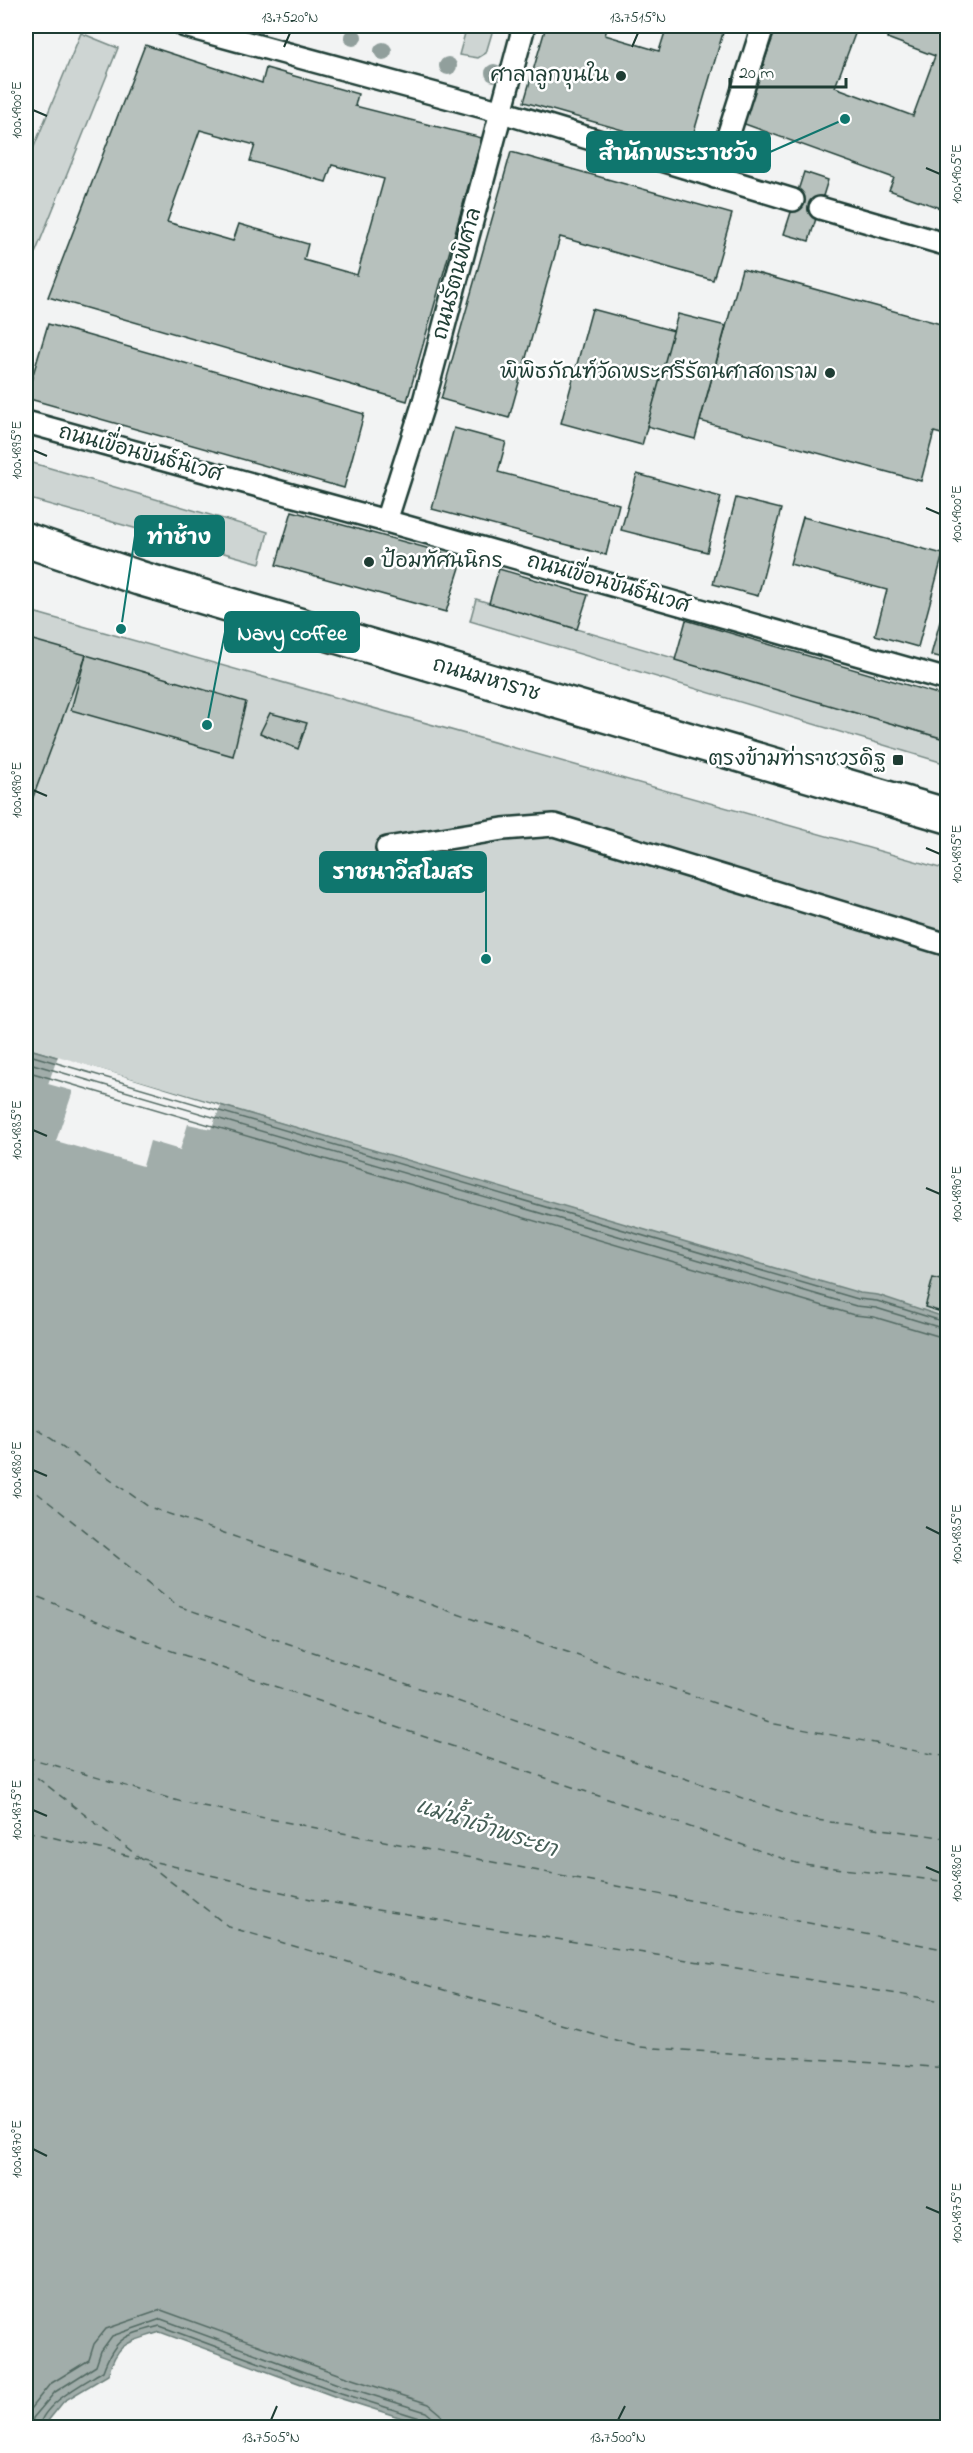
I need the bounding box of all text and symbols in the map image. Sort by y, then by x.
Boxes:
text: 13.7520°N [262,7,318,29]
text: 13.7515°N [610,7,666,29]
scale bar [730,51,846,89]
place label: ศาลาลูกขุนใน [490,61,609,91]
text: 20 m [739,61,774,87]
marker: ศาลาลูกขุนใน [614,69,628,83]
text: 100.4900°E [6,81,28,139]
callout: สำนักพระราชวัง [587,132,770,172]
text: สำนักพระราชวัง [598,138,758,171]
text: 100.4905°E [946,144,968,204]
street label: ถนนรัตนพิศาล [426,205,490,343]
place label: พิพิธภัณฑ์วัดพระศรีรัตนศาสดาราม [500,358,818,388]
marker: พิพิธภัณฑ์วัดพระศรีรัตนศาสดาราม [823,366,837,380]
street label: ถนนเขื่อนขันธ์นิเวศ [55,413,228,491]
text: 100.4895°E [6,421,28,479]
text: 100.4900°E [946,485,968,543]
callout: ท่าช้าง [135,516,224,556]
text: ท่าช้าง [147,522,211,555]
street label: ถนนเขื่อนขันธ์นิเวศ [523,542,696,622]
place label: ป้อมทัศนนิกร [381,546,503,577]
marker: ป้อมทัศนนิกร [362,555,376,569]
callout: Navy coffee [225,612,359,652]
text: Navy coffee [237,619,348,652]
street label: ถนนมหาราช [429,650,543,710]
place label: ตรงข้ามท่าราชวรดิฐ [708,745,886,775]
marker: ตรงข้ามท่าราชวรดิฐ [891,753,905,767]
text: 100.4890°E [6,762,28,818]
text: 100.4895°E [946,825,968,883]
callout: ราชนาวีสโมสร [320,852,486,892]
text: ราชนาวีสโมสร [332,857,474,890]
text: 100.4885°E [6,1100,28,1160]
text: 100.4890°E [946,1166,968,1222]
text: 100.4880°E [6,1441,28,1499]
text: 100.4885°E [946,1504,968,1564]
text: 100.4875°E [6,1780,28,1840]
water label: แม่น้ำเจ้าพระยา [411,1785,564,1867]
text: 100.4880°E [946,1844,968,1902]
text: 100.4870°E [6,2120,28,2178]
text: 100.4875°E [946,2183,968,2243]
text: 13.7505°N [242,2427,300,2449]
text: 13.7500°N [590,2427,646,2449]

